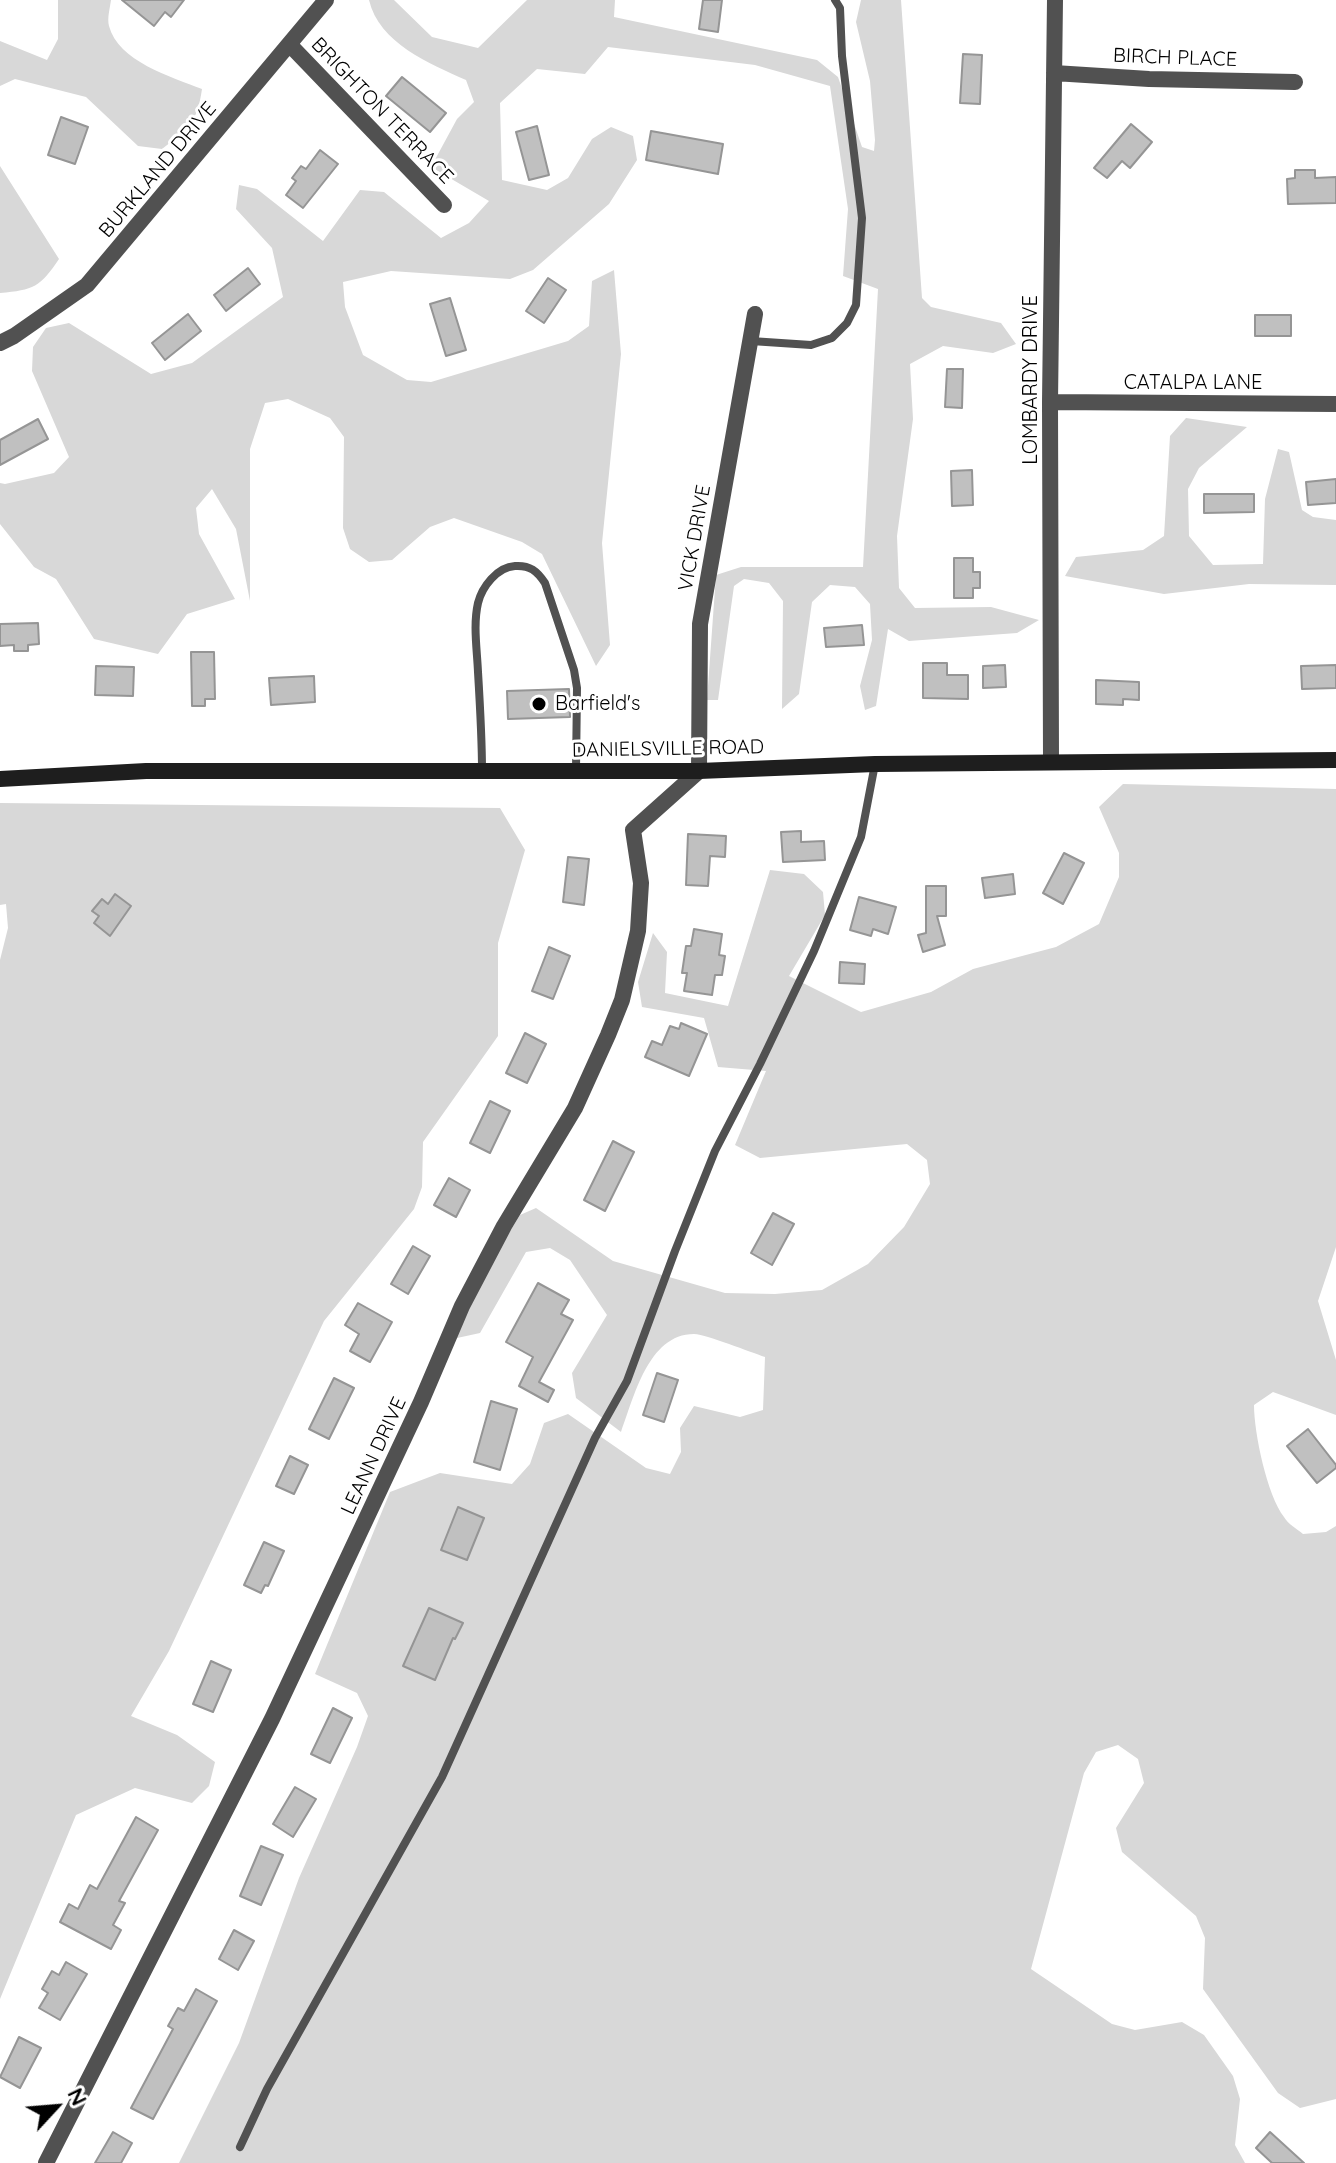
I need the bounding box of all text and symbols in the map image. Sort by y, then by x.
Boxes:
street label: BRIGHTON TERRACE [306,33,458,189]
street label: BIRCH PLACE [1113,44,1237,72]
street label: BURKLAND DRIVE [94,97,222,243]
street label: LOMBARDY DRIVE [1019,295,1043,465]
street label: CATALPA LANE [1124,371,1262,395]
street label: VICK DRIVE [674,483,716,593]
place label: Barfield's [555,692,640,716]
marker: Barfield's [530,695,548,713]
street label: DANIELSVILLE ROAD [572,735,764,763]
street label: LEANN DRIVE [336,1393,412,1519]
north arrow [16,2067,96,2147]
text: N [61,2083,94,2110]

